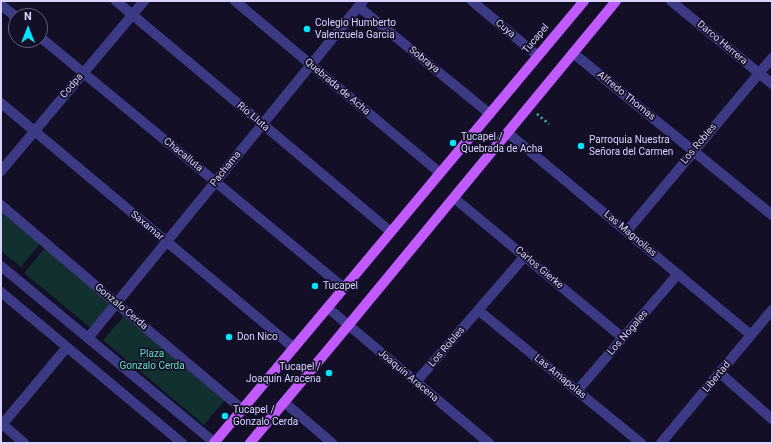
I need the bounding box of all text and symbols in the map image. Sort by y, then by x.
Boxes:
north arrow [8,8,48,48]
text: N [24,10,32,23]
place label: Colegio Humberto Valenzuela Garcia [315,17,396,40]
street label: Cuya [493,17,517,41]
street label: Darco Herrera [694,19,750,67]
street label: Tucapel [520,22,552,56]
marker: Colegio Humberto Valenzuela Garcia [302,24,312,34]
street label: Sobraya [406,44,442,76]
street label: Quebrada de Acha [302,56,372,118]
street label: Alfredo Thomas [594,69,658,123]
street label: Codpa [58,71,86,101]
street label: Río Lluta [234,100,272,134]
street label: Los Robles [679,121,719,167]
place label: Tucapel / Quebrada de Acha [461,131,543,154]
place label: Parroquia Nuestra Señora del Carmen [589,134,673,158]
street label: Chacalluta [161,135,205,175]
marker: Tucapel / Quebrada de Acha [448,138,458,148]
marker: Parroquia Nuestra Señora del Carmen [576,141,586,151]
street label: Pachama [208,149,244,189]
street label: Saxamar [128,209,166,243]
street label: Las Magnolias [601,209,659,259]
street label: Carlos Gierke [512,244,566,292]
place label: Tucapel [323,280,358,292]
street label: Gonzalo Cerda [92,281,150,333]
marker: Tucapel [310,281,320,291]
street label: Los Nogales [605,308,651,358]
street label: Los Robles [426,325,468,369]
place label: Don Nico [237,331,278,343]
marker: Don Nico [224,332,234,342]
street label: Joaquín Aracena [375,347,441,405]
park label: Plaza Gonzalo Cerda [119,348,185,372]
street label: Las Amapolas [532,352,588,402]
street label: Libertad [701,359,733,395]
place label: Tucapel / Joaquín Aracena [246,361,321,384]
marker: Tucapel / Joaquín Aracena [324,368,334,378]
place label: Tucapel / Gonzalo Cerda [233,404,298,428]
marker: Tucapel / Gonzalo Cerda [220,411,230,421]

